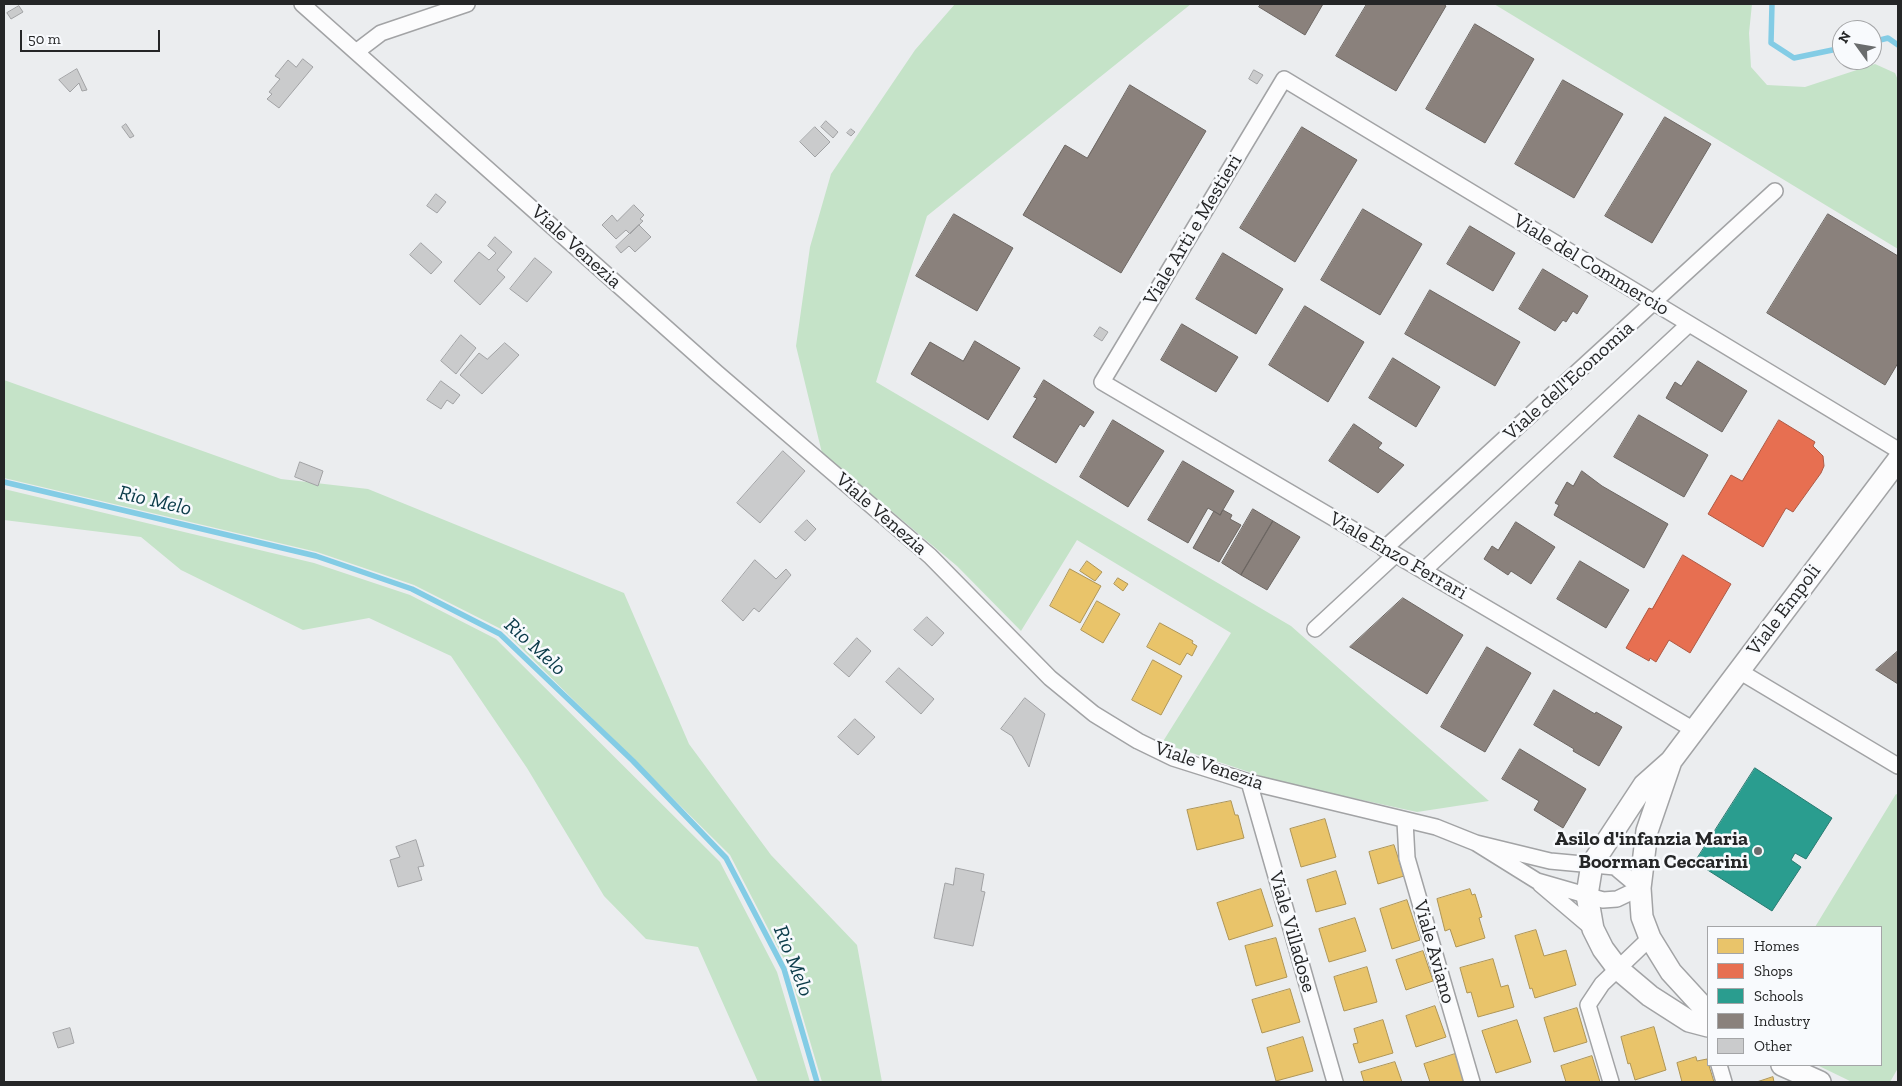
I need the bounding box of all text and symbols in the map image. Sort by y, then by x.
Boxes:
scale bar [22,20,162,52]
north arrow [1832,20,1882,70]
text: N [1835,28,1855,46]
text: 50 m [28,30,61,48]
street label: Viale Arti e Mestieri [1138,150,1248,310]
street label: Viale Venezia [526,200,626,294]
street label: Viale del Commercio [1509,209,1673,321]
street label: Viale dell'Economia [1499,316,1639,446]
street label: Viale Venezia [830,468,932,560]
water label: Rio Melo [116,480,194,522]
street label: Viale Enzo Ferrari [1325,507,1471,605]
street label: Viale Empoli [1742,560,1826,660]
water label: Rio Melo [499,613,571,681]
street label: Viale Venezia [1151,736,1267,796]
place label: Asilo d'infanzia Maria Boorman Ceccarini [1555,827,1748,874]
marker: Asilo d'infanzia Maria Boorman Ceccarini [1752,845,1764,857]
street label: Viale Villadose [1263,869,1321,995]
street label: Viale Aviano [1408,898,1460,1006]
water label: Rio Melo [767,922,819,1000]
legend [1707,926,1882,1066]
text: Homes [1754,937,1799,955]
text: Shops [1754,962,1793,980]
text: Schools [1754,987,1803,1005]
text: Industry [1754,1012,1810,1030]
text: Other [1754,1037,1792,1055]

